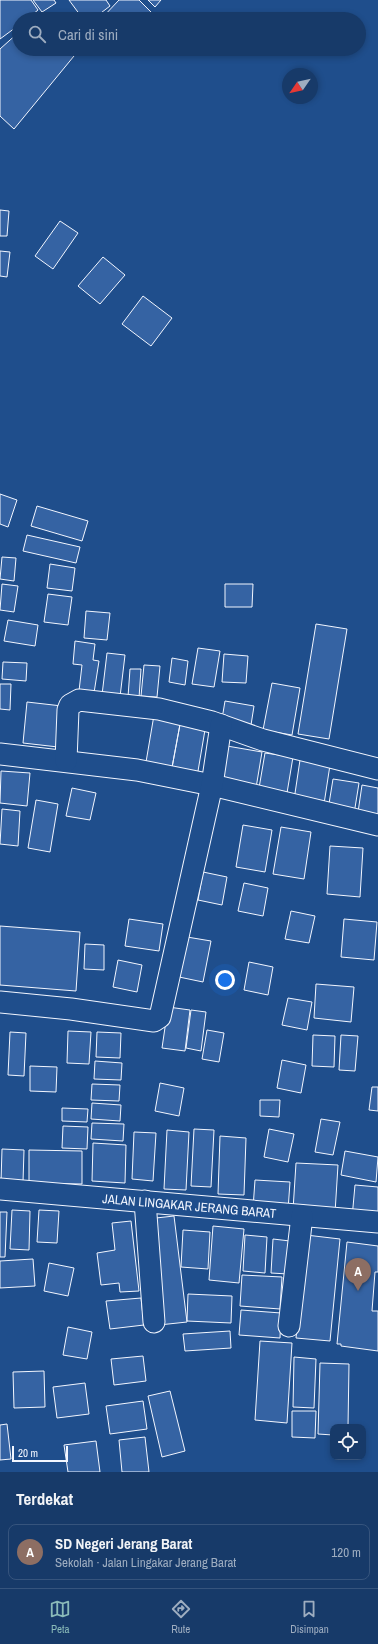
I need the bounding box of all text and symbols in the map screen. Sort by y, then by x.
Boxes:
search box [12,12,366,56]
icon: search [26,23,48,45]
text: Cari di sini [58,24,118,45]
north arrow [282,68,318,104]
your location [215,970,235,990]
street label: JALAN LINGAKAR JERANG BARAT [102,1190,277,1222]
pin: A [345,1258,371,1291]
map controls [330,1424,366,1460]
button: locate [330,1424,366,1460]
scale bar [12,1444,68,1463]
text: 20 m [18,1446,38,1460]
text: Terdekat [16,1487,73,1510]
text: SD Negeri Jerang Barat [55,1533,192,1554]
text: A [26,1544,34,1561]
text: 120 m [331,1544,361,1561]
text: Sekolah · Jalan Lingakar Jerang Barat [55,1554,236,1571]
tab: Peta [49,1598,71,1636]
tab: Rute [170,1598,192,1636]
tab: Disimpan [290,1598,329,1636]

